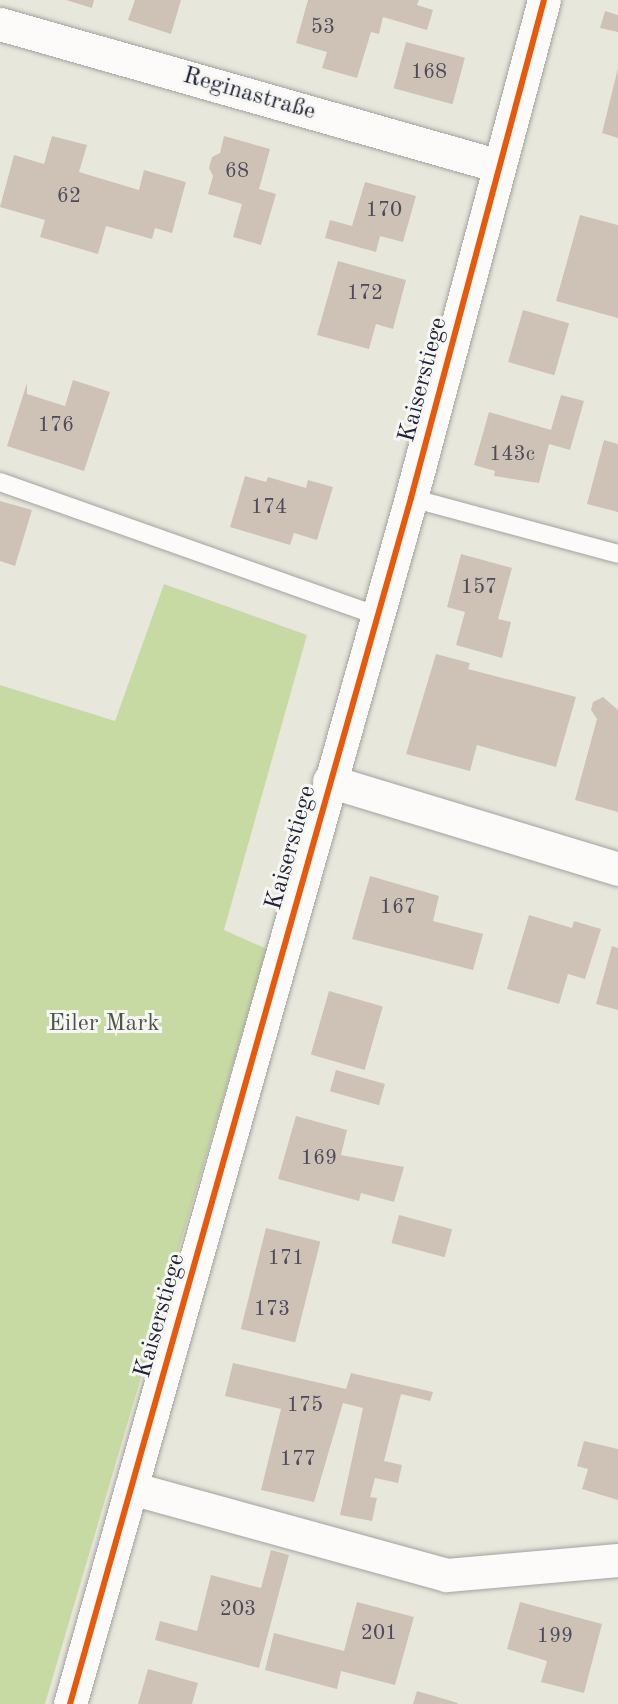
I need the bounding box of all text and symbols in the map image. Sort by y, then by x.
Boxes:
house number: 53 [311,15,335,41]
house number: 168 [411,60,447,86]
street label: Reginastraße [179,62,319,128]
house number: 68 [225,159,249,185]
house number: 62 [57,184,81,210]
house number: 170 [366,198,402,224]
house number: 172 [347,281,383,307]
street label: Kaiserstiege [394,314,454,446]
house number: 176 [38,413,74,439]
house number: 143c [489,442,535,468]
house number: 174 [251,495,287,521]
house number: 157 [461,575,497,601]
street label: Kaiserstiege [261,782,323,914]
house number: 167 [380,895,416,921]
park label: Eiler Mark [48,1011,160,1039]
house number: 169 [301,1146,337,1172]
house number: 171 [268,1246,304,1272]
street label: Kaiserstiege [130,1250,192,1382]
house number: 173 [254,1297,290,1323]
house number: 175 [287,1393,323,1419]
house number: 177 [280,1447,316,1473]
house number: 203 [220,1597,256,1623]
house number: 201 [361,1621,397,1647]
house number: 199 [537,1624,573,1650]

